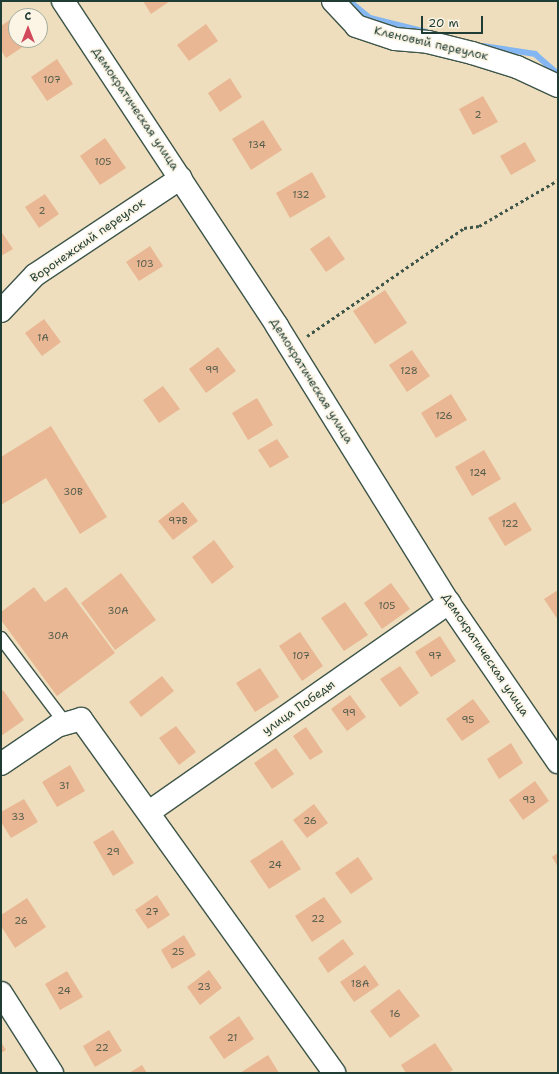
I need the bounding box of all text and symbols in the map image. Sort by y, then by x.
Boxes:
north arrow [8,8,48,48]
scale bar [423,8,485,34]
text: С [25,9,31,24]
text: 20 m [428,15,459,31]
street label: Кленовый переулок [373,24,489,64]
street label: Демократическая улица [88,45,182,173]
house number: 107 [43,74,61,86]
house number: 2 [475,109,481,121]
house number: 134 [248,139,266,151]
house number: 105 [95,156,111,168]
house number: 132 [292,189,310,201]
street label: Воронежский переулок [28,196,148,286]
house number: 2 [39,205,45,217]
house number: 103 [136,258,154,270]
street label: Демократическая улица [266,316,356,446]
house number: 1А [37,332,49,344]
house number: 99 [205,364,219,376]
house number: 128 [400,365,418,377]
house number: 126 [435,410,453,422]
house number: 124 [469,467,487,479]
house number: 30В [63,486,83,498]
house number: 97В [168,515,188,527]
house number: 122 [501,518,519,530]
street label: Демократическая улица [438,591,532,719]
house number: 105 [379,600,395,612]
house number: 30А [107,605,129,617]
house number: 30А [47,630,69,642]
house number: 107 [292,650,310,662]
house number: 97 [428,650,442,662]
street label: улица Победы [260,678,338,738]
house number: 99 [342,707,356,719]
house number: 95 [462,714,474,726]
house number: 31 [59,780,69,792]
house number: 93 [522,794,536,806]
house number: 33 [11,811,25,823]
house number: 26 [303,815,317,827]
house number: 29 [106,846,120,858]
house number: 24 [268,859,282,871]
house number: 27 [145,906,159,918]
house number: 22 [311,913,325,925]
house number: 26 [14,915,28,927]
house number: 25 [172,946,184,958]
house number: 18А [351,978,369,990]
house number: 23 [197,981,211,993]
house number: 24 [57,985,71,997]
house number: 16 [390,1008,400,1020]
house number: 21 [227,1032,237,1044]
house number: 22 [95,1042,109,1054]

